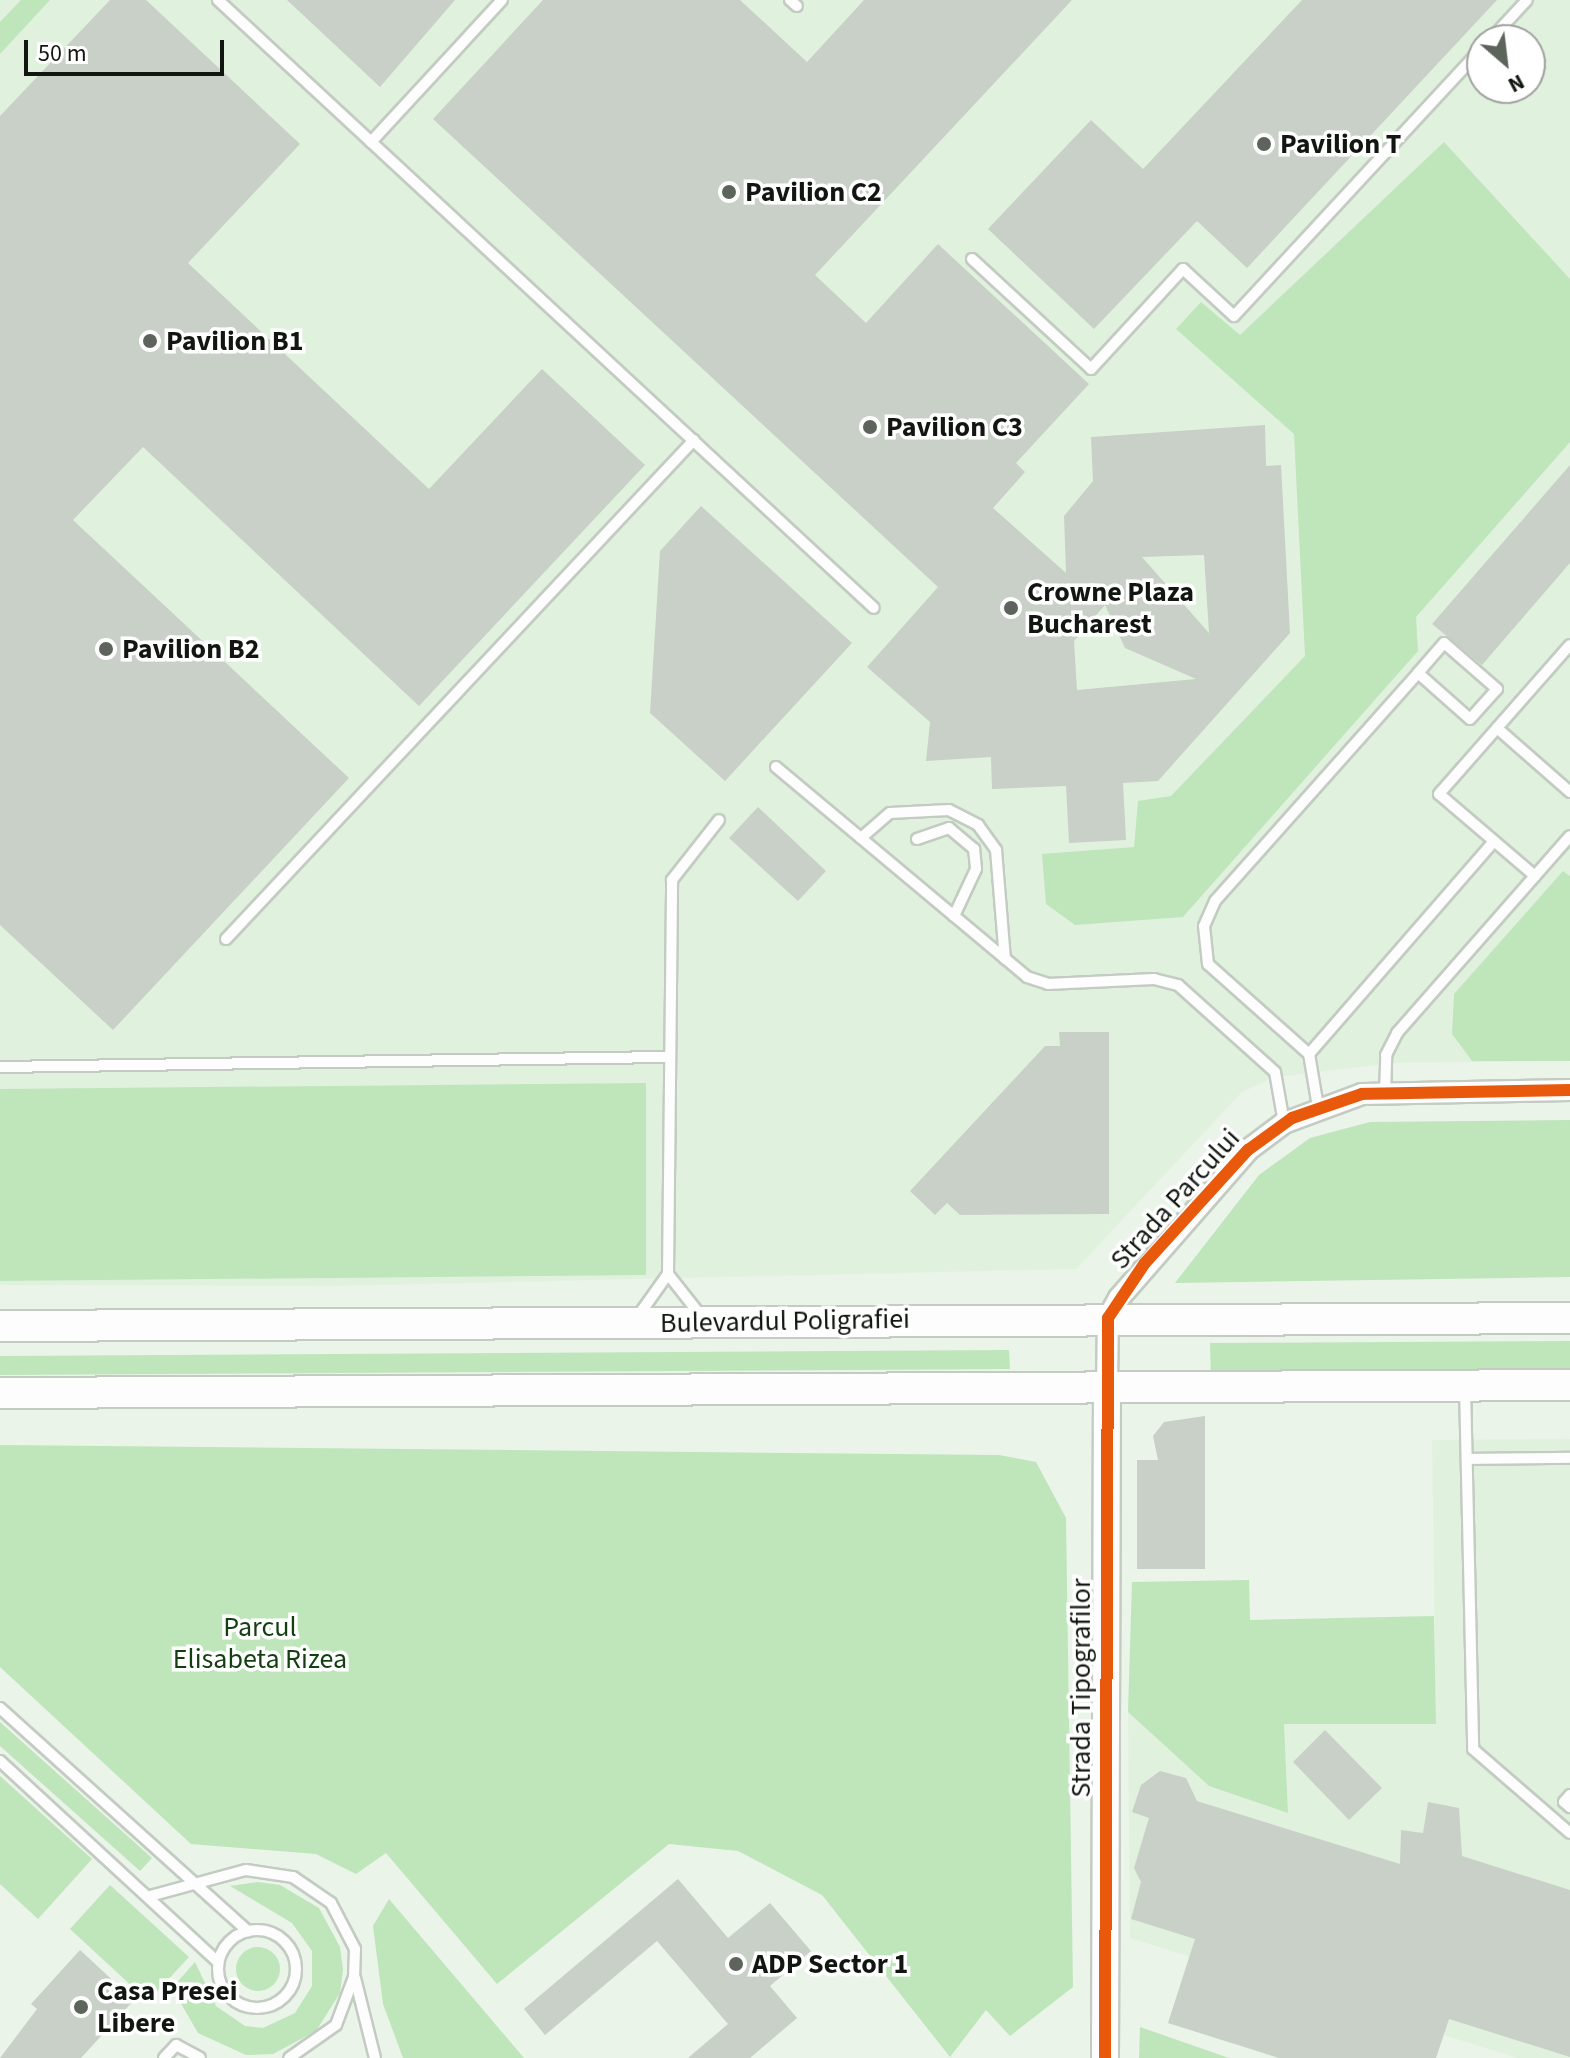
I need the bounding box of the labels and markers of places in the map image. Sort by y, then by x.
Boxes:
place label: Pavilion T [1280,127,1401,161]
marker: Pavilion T [1255,135,1273,153]
place label: Pavilion C2 [745,175,882,209]
marker: Pavilion C2 [720,183,738,201]
place label: Pavilion B1 [166,324,303,358]
marker: Pavilion B1 [141,332,159,350]
place label: Pavilion C3 [886,410,1023,444]
marker: Pavilion C3 [861,418,879,436]
place label: Crowne Plaza Bucharest [1027,575,1194,641]
marker: Crowne Plaza Bucharest [1002,599,1020,617]
place label: Pavilion B2 [122,632,259,666]
marker: Pavilion B2 [97,640,115,658]
place label: ADP Sector 1 [752,1947,908,1981]
marker: ADP Sector 1 [727,1955,745,1973]
place label: Casa Presei Libere [97,1974,238,2040]
marker: Casa Presei Libere [72,1998,90,2016]

